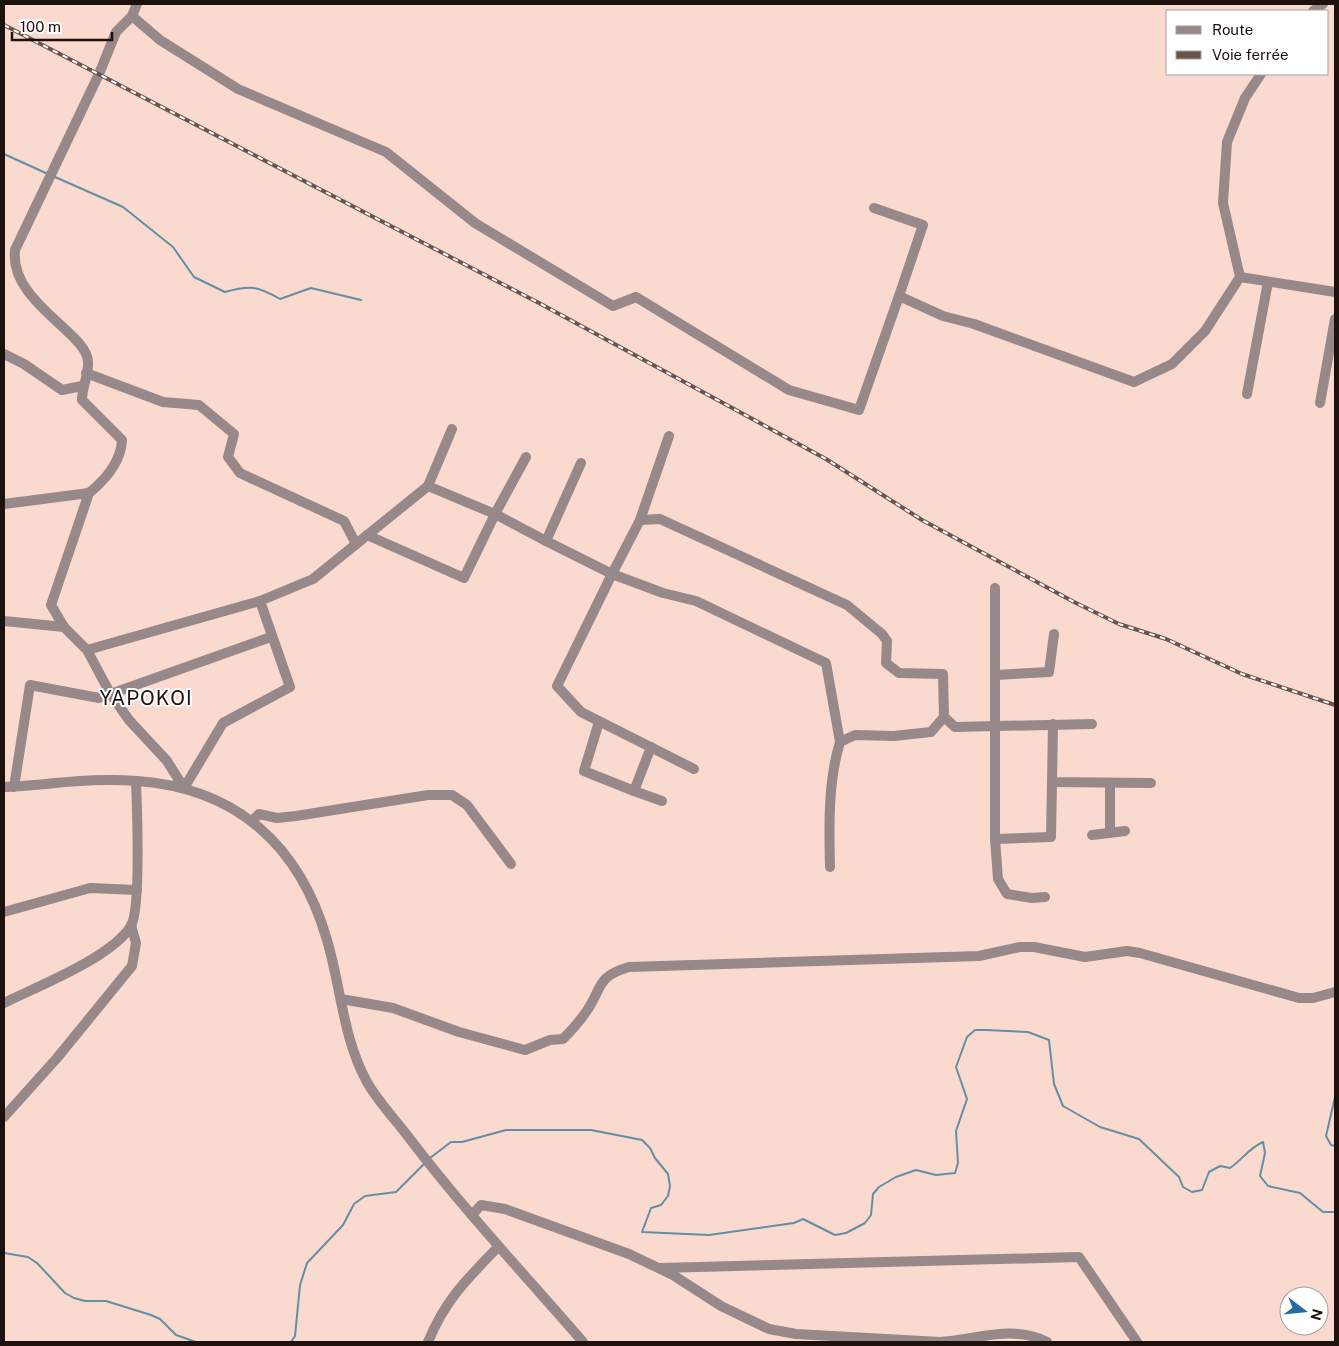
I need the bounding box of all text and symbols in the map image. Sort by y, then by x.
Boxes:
scale bar [12,10,112,42]
legend [1166,10,1329,75]
text: 100 m [20,18,61,35]
text: Route [1212,21,1253,38]
text: Voie ferrée [1212,46,1289,63]
district label: YAPOKOI [99,686,193,710]
north arrow [1279,1286,1329,1336]
text: N [1307,1307,1326,1322]

